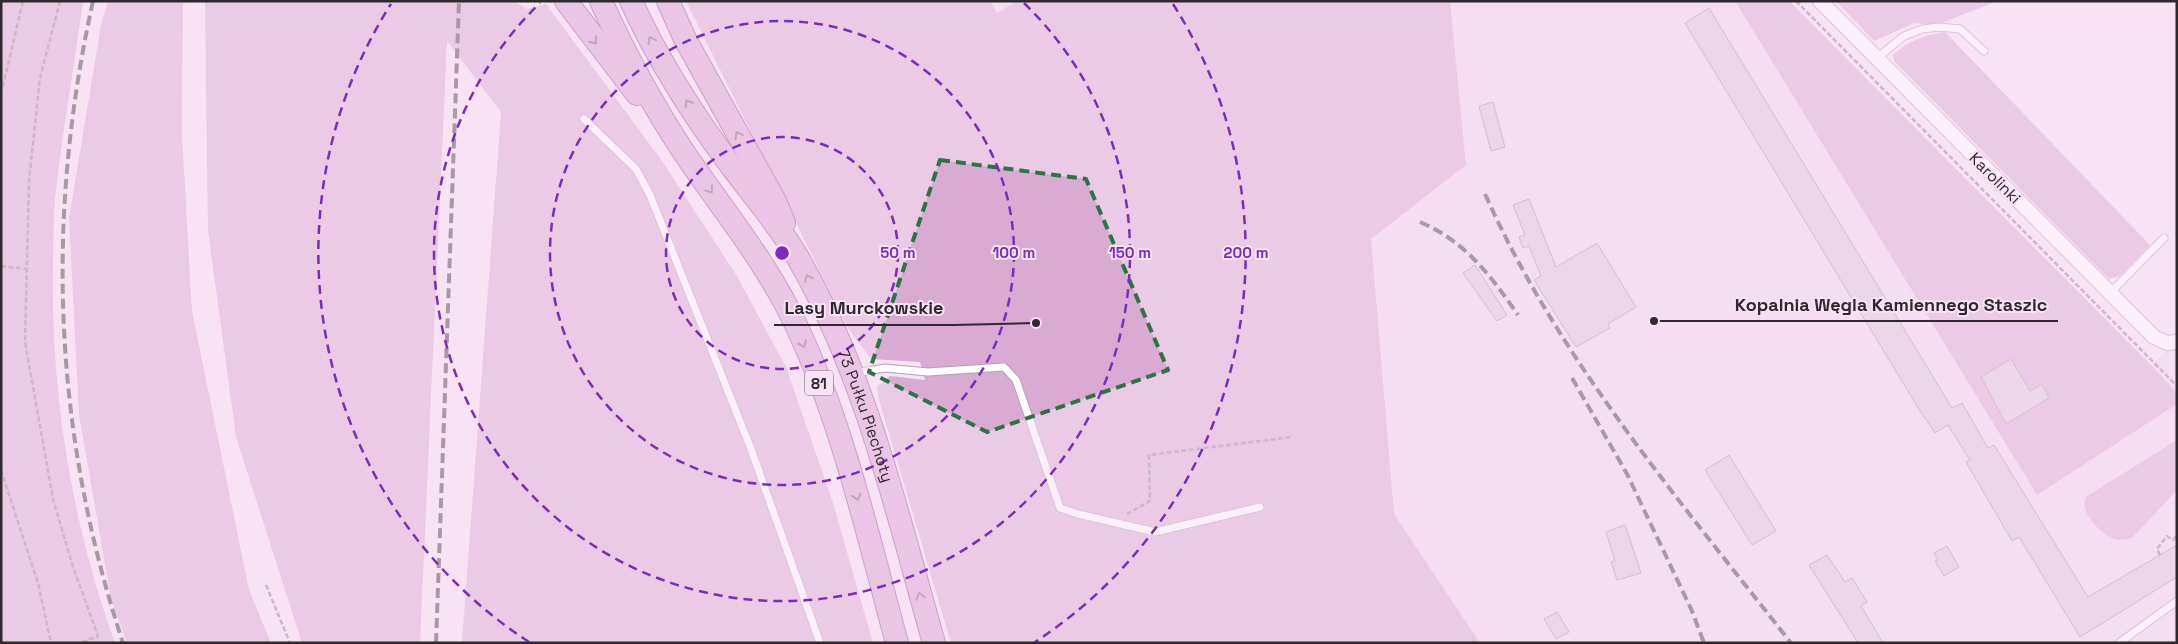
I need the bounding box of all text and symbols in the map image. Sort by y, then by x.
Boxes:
one-way arrow [589,35,597,44]
one-way arrow [647,37,657,46]
one-way arrow [685,100,694,109]
one-way arrow [734,131,744,140]
street label: Karolinki [1965,148,2025,208]
one-way arrow [704,184,713,194]
text: 50 m [880,243,916,262]
text: 100 m [993,243,1035,262]
text: 150 m [1109,243,1151,262]
text: 200 m [1224,243,1268,262]
centre of rings [773,244,791,262]
one-way arrow [804,274,814,283]
callout: Kopalnia Węgla Kamiennego Staszic [1725,288,2058,321]
callout: Lasy Murckowskie [774,292,953,325]
text: Kopalnia Węgla Kamiennego Staszic [1735,293,2047,316]
text: Lasy Murckowskie [785,296,943,319]
one-way arrow [796,339,807,348]
street label: 73 Pułku Piechoty [833,346,899,485]
road number: 81 [805,370,833,396]
one-way arrow [851,492,861,500]
one-way arrow [916,592,926,600]

